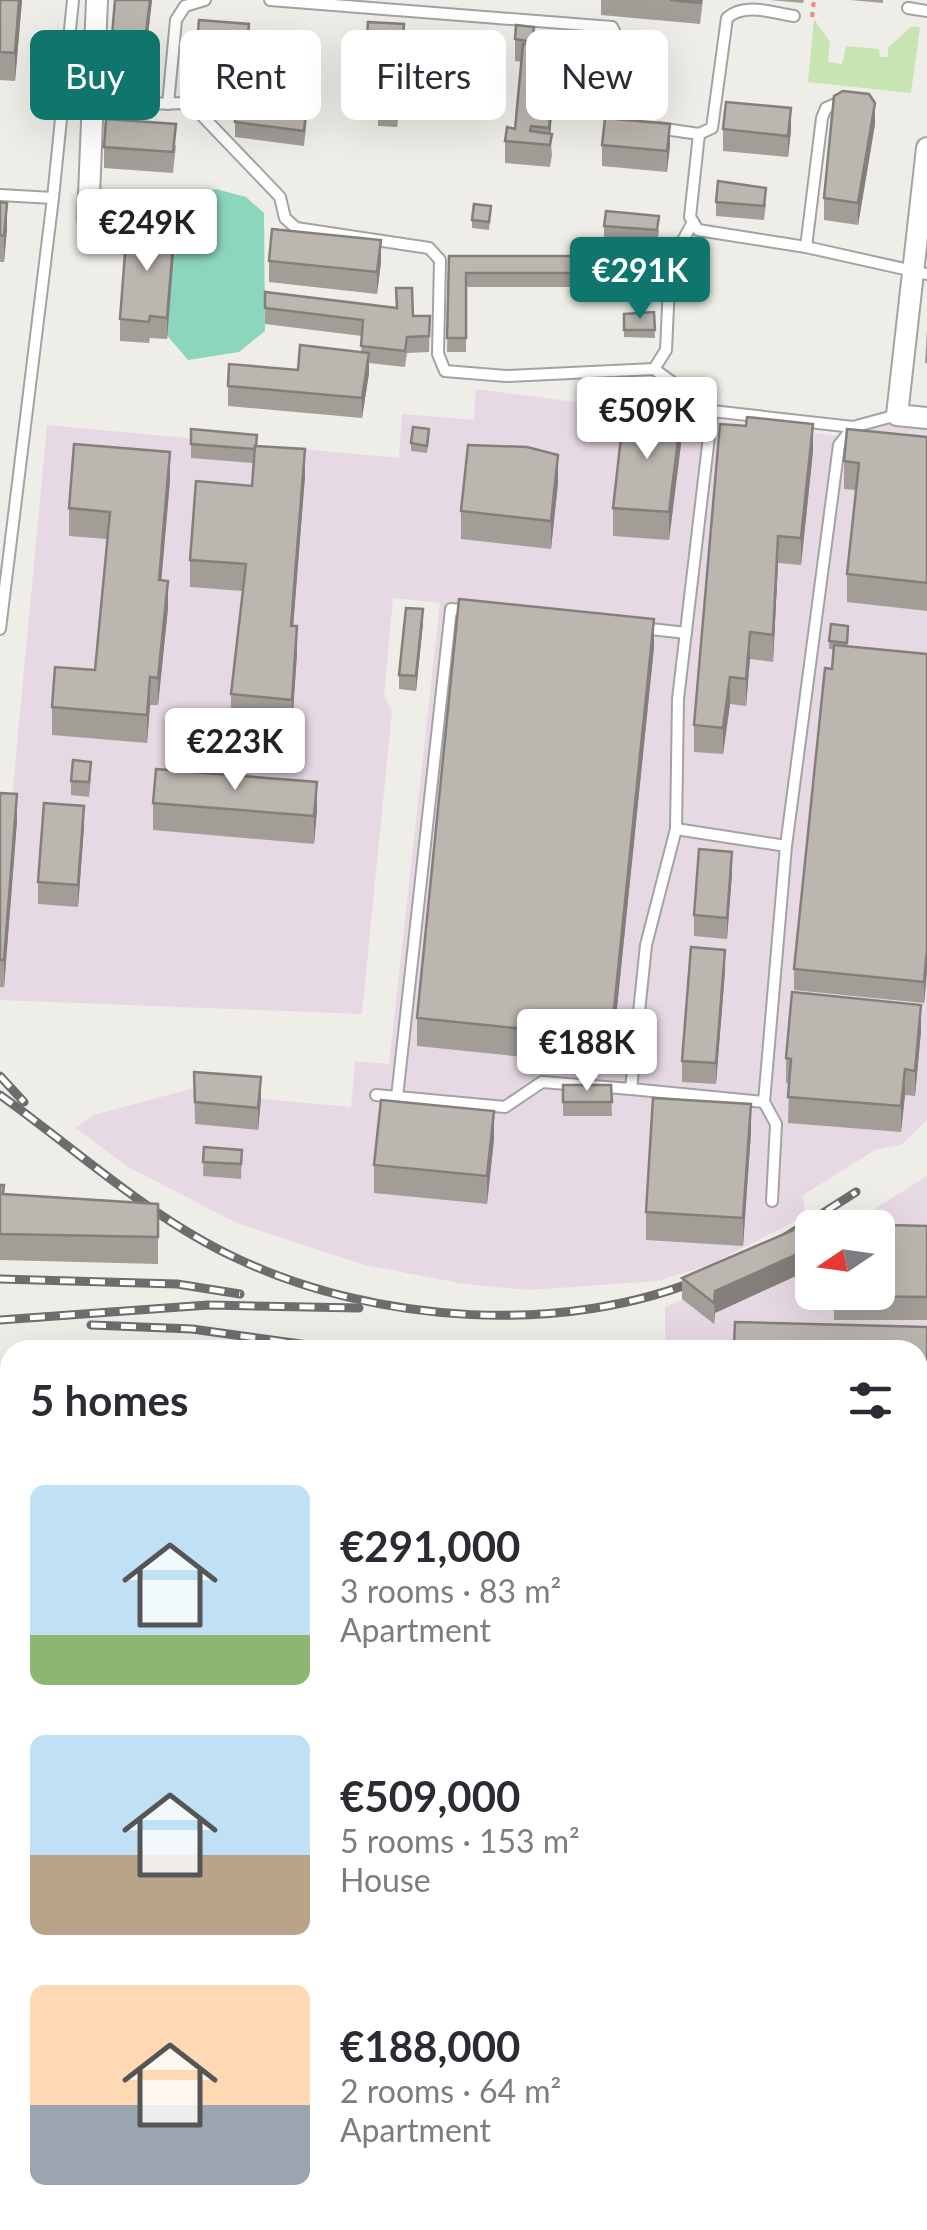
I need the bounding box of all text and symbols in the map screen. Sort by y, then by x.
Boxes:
chip: Buy [30,30,160,120]
chip: Rent [180,30,321,120]
chip: Filters [341,30,506,120]
chip: New [526,30,668,120]
pin: €249K [77,189,217,274]
text: €249K [99,202,195,241]
pin: €291K [570,237,710,322]
text: €291K [592,250,688,289]
pin: €509K [577,377,717,462]
text: €509K [599,390,695,429]
pin: €223K [165,708,305,793]
text: €223K [187,721,283,760]
pin: €188K [517,1009,657,1094]
text: €188K [539,1022,635,1061]
north arrow [795,1210,895,1310]
map controls [795,1210,895,1310]
icon: filters [843,1373,898,1428]
text: 5 homes [30,1375,188,1425]
text: €291,000 [340,1521,520,1571]
icon: home [110,1525,230,1645]
text: 3 rooms · 83 m² [340,1571,561,1610]
text: Apartment [340,1610,491,1649]
text: €509,000 [340,1771,520,1821]
icon: home [110,1775,230,1895]
text: 5 rooms · 153 m² [340,1821,580,1860]
text: House [340,1860,431,1899]
text: €188,000 [340,2021,520,2071]
icon: home [110,2025,230,2145]
text: 2 rooms · 64 m² [340,2071,561,2110]
text: Apartment [340,2110,491,2149]

